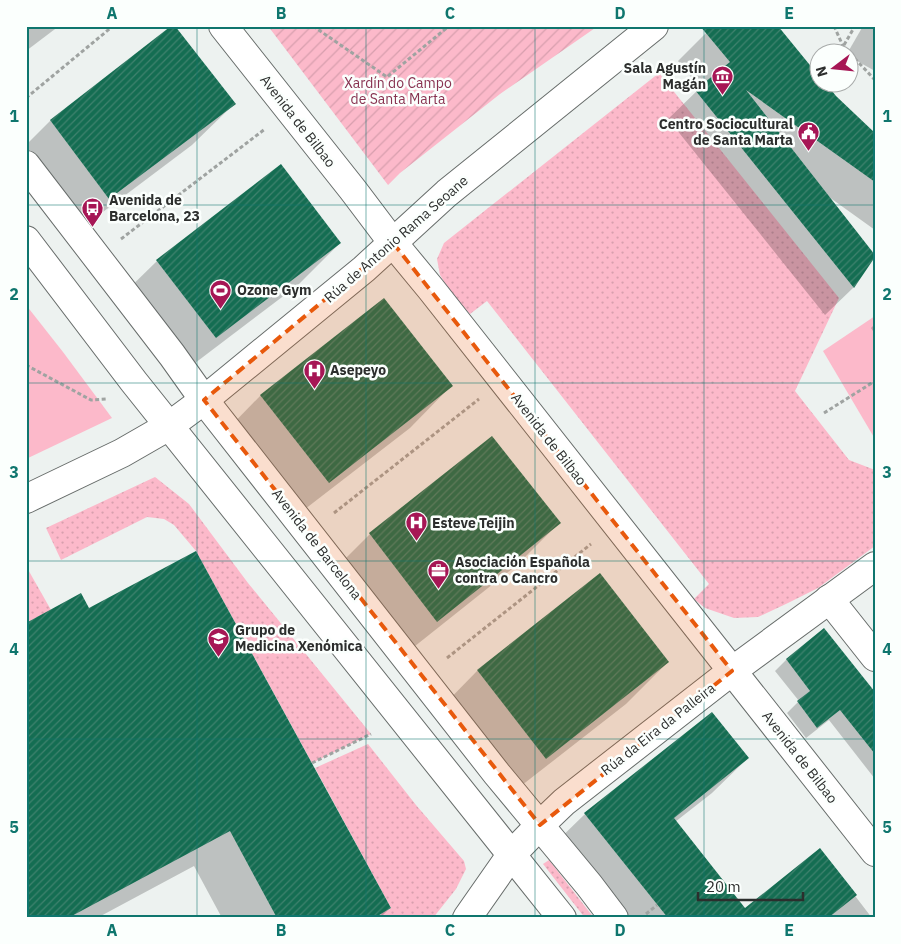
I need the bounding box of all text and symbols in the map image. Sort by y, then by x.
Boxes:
text: A [107,3,118,23]
text: B [276,3,287,23]
text: C [445,3,455,23]
text: D [614,3,626,23]
text: E [784,3,794,23]
north arrow [808,42,858,92]
place label: Sala Agustín Magán [624,59,706,93]
museum icon: Sala Agustín Magán [710,64,734,95]
text: N [811,64,832,79]
street label: Avenida de Bilbao [256,71,340,171]
park label: Xardín do Campo de Santa Marta [344,74,452,108]
text: 1 [9,106,19,126]
text: 1 [882,106,892,126]
place label: Centro Sociocultural de Santa Marta [659,115,793,149]
public building icon: Centro Sociocultural de Santa Marta [797,120,821,151]
street label: Rúa de Antonio Rama Seoane [320,171,472,307]
place label: Avenida de Barcelona, 23 [109,191,200,225]
bus stop icon: Avenida de Barcelona, 23 [81,196,105,227]
sports icon: Ozone Gym [209,278,233,309]
place label: Ozone Gym [237,281,312,299]
text: 2 [9,284,19,304]
text: 2 [882,284,892,304]
hospital icon: Asepeyo [302,358,326,389]
place label: Asepeyo [330,361,386,379]
street label: Avenida de Bilbao [507,389,591,489]
text: 3 [9,462,19,482]
text: 3 [882,462,892,482]
street label: Avenida de Barcelona [268,485,366,604]
hospital icon: Esteve Teijin [404,511,428,542]
place label: Esteve Teijin [432,514,515,532]
place label: Asociación Española contra o Cancro [455,553,590,587]
office icon: Asociación Española contra o Cancro [427,558,451,589]
place label: Grupo de Medicina Xenómica [235,621,363,655]
school or university icon: Grupo de Medicina Xenómica [207,626,231,657]
text: 4 [9,639,19,659]
text: 4 [882,639,892,659]
street label: Rúa da Eira da Palleira [597,678,719,779]
street label: Avenida de Bilbao [758,707,842,807]
text: 5 [9,817,19,837]
text: 5 [882,817,892,837]
scale bar [698,869,804,901]
text: 20 m [706,877,741,896]
text: A [107,920,118,940]
text: B [276,920,287,940]
text: C [445,920,455,940]
text: D [614,920,626,940]
text: E [784,920,794,940]

